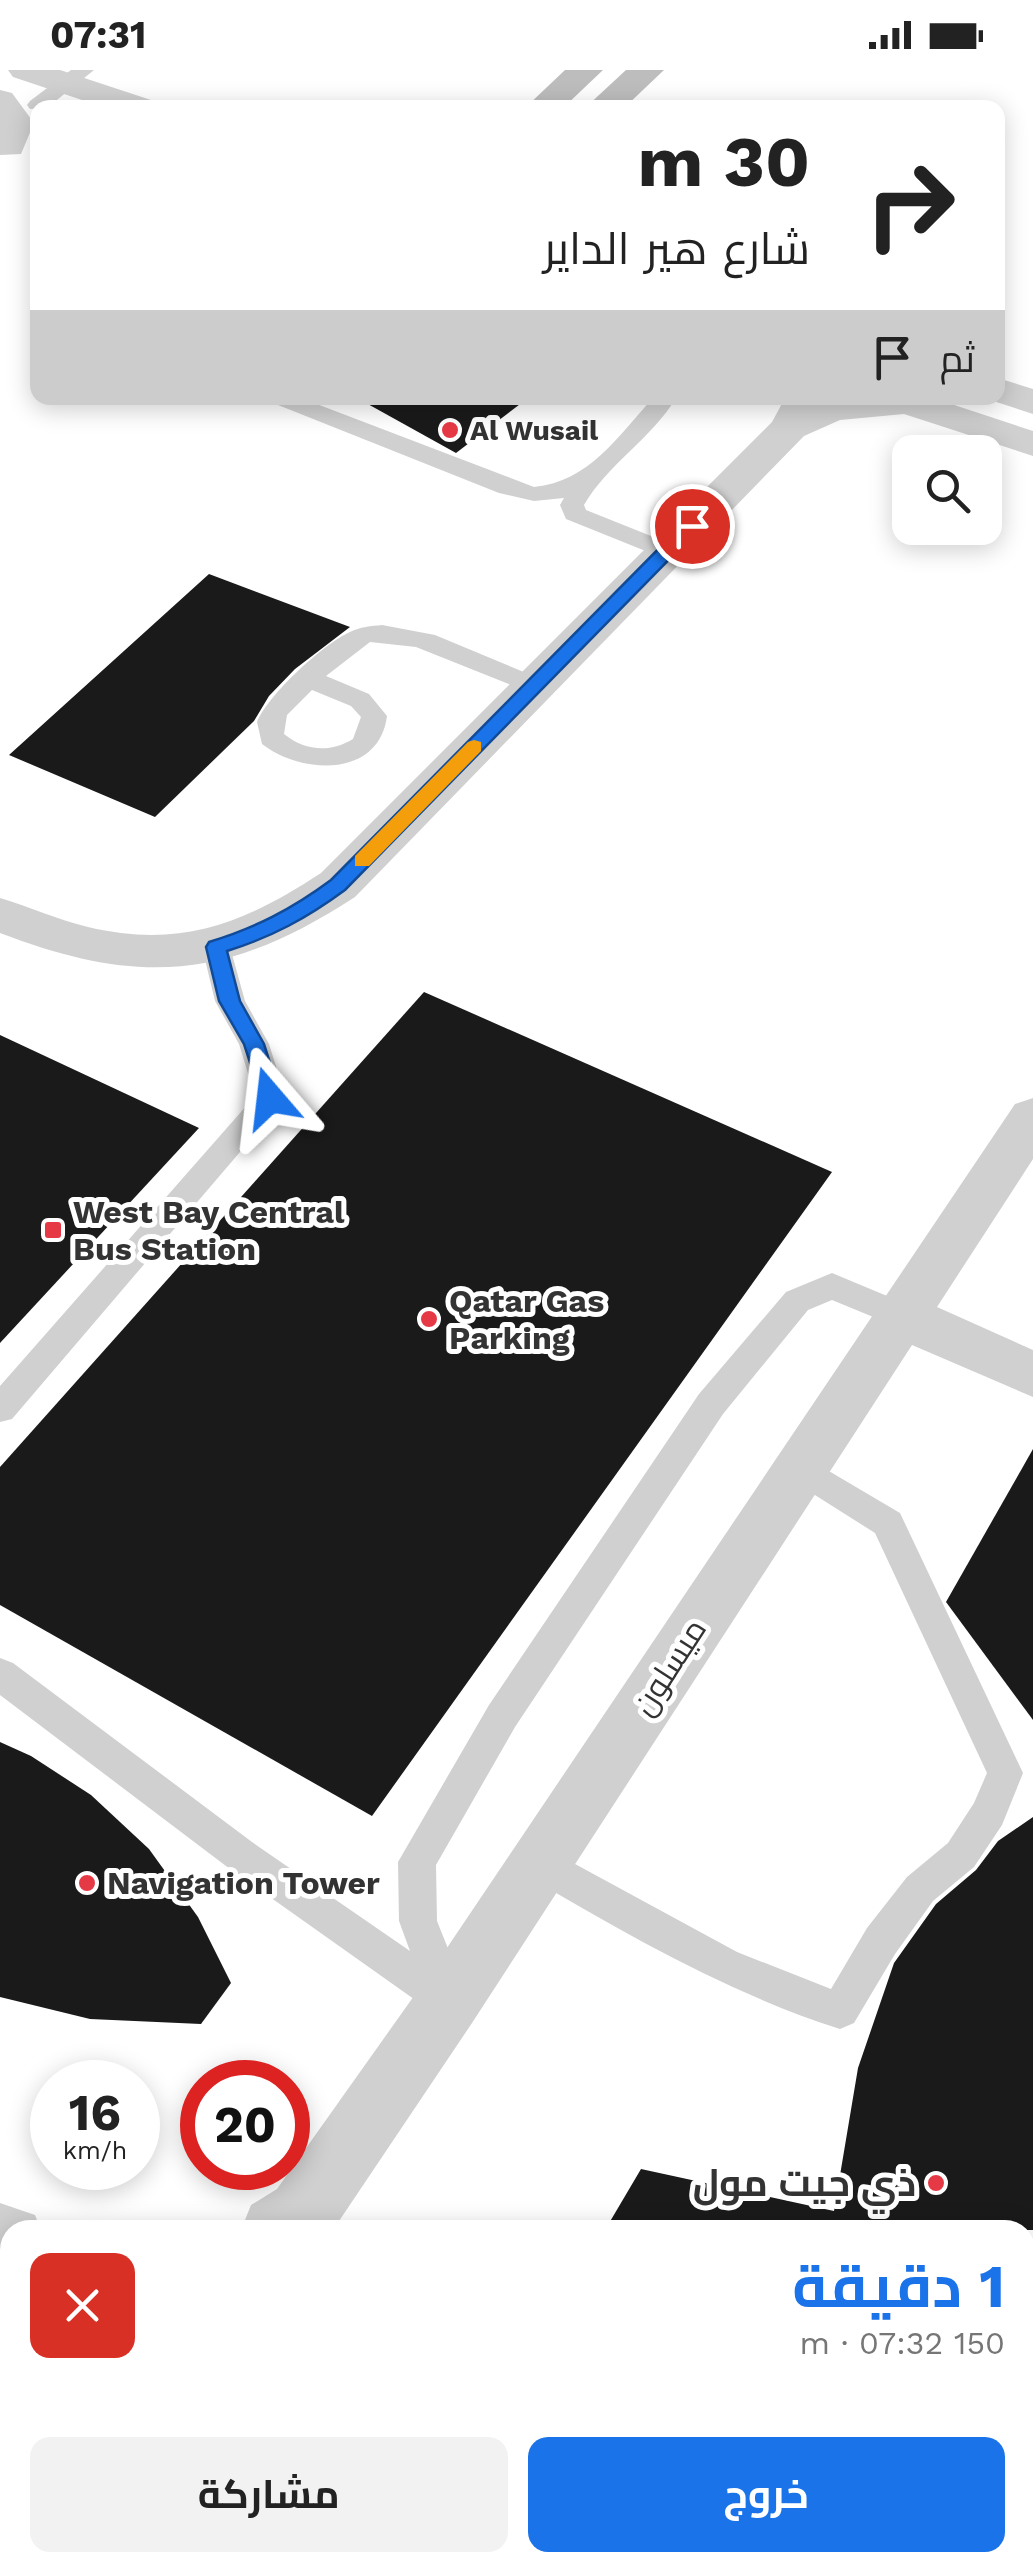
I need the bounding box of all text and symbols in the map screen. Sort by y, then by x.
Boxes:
text: 07:31 [50,13,146,57]
text: 30 m [638,121,810,203]
icon: right [845,140,975,270]
text: شارع هير الداير [543,222,810,275]
icon: arrive [865,330,920,385]
text: ثم [940,337,975,381]
place label: Al Wusail [470,414,599,447]
marker: Al Wusail [439,419,461,441]
map controls [892,435,1002,545]
button: search [892,435,1002,545]
pin [650,484,735,569]
icon: arrive [665,499,720,554]
position arrow [218,1046,322,1150]
place label: West Bay Central Bus Station [73,1193,345,1268]
marker: West Bay Central Bus Station [42,1219,64,1241]
place label: Qatar Gas Parking [449,1282,604,1357]
marker: Qatar Gas Parking [418,1308,440,1330]
street label: ميسلون [624,1612,714,1722]
place label: Navigation Tower [107,1864,380,1902]
marker: Navigation Tower [76,1872,98,1894]
speed limit sign: 20 [180,2060,310,2190]
text: 16 [69,2083,121,2142]
text: km/h [63,2136,127,2165]
place label: ذي جيت مول [693,2161,916,2214]
marker: ذي جيت مول [925,2172,947,2194]
text: 1 دقيقة [792,2251,1005,2322]
button: close [30,2253,135,2358]
text: 150 m · 07:32 [800,2324,1005,2362]
button: مشاركة [30,2437,508,2552]
button: خروج [528,2437,1005,2552]

